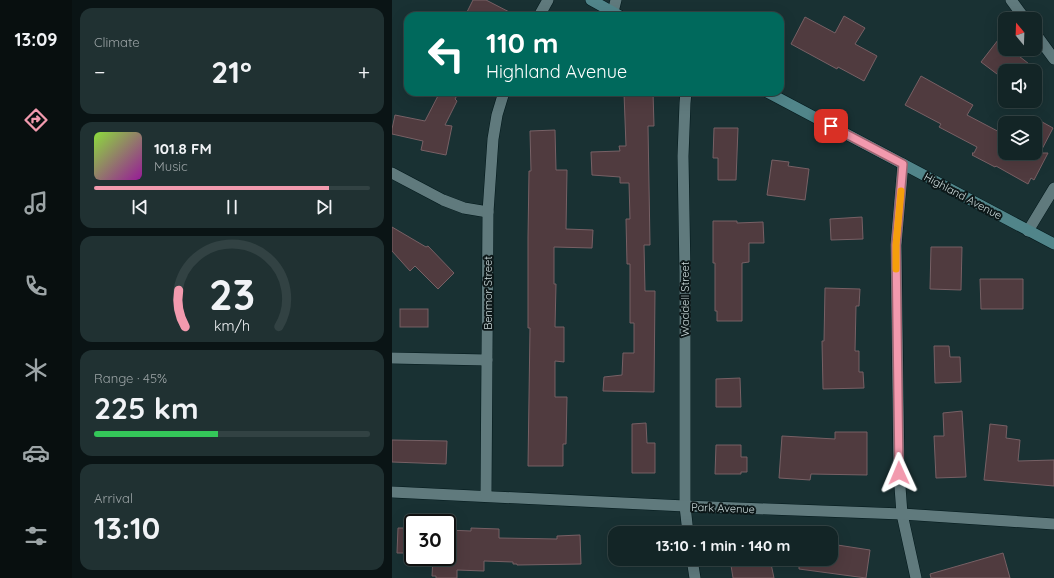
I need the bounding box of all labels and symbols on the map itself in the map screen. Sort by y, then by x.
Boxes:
north arrow [998,12,1042,56]
pin [814,109,848,143]
street label: Highland Avenue [922,170,1004,222]
street label: Benmor Street [481,256,495,330]
street label: Waddell Street [678,261,692,336]
position arrow [878,452,920,494]
street label: Park Avenue [691,500,755,516]
speed limit sign: 30 [404,514,456,566]

